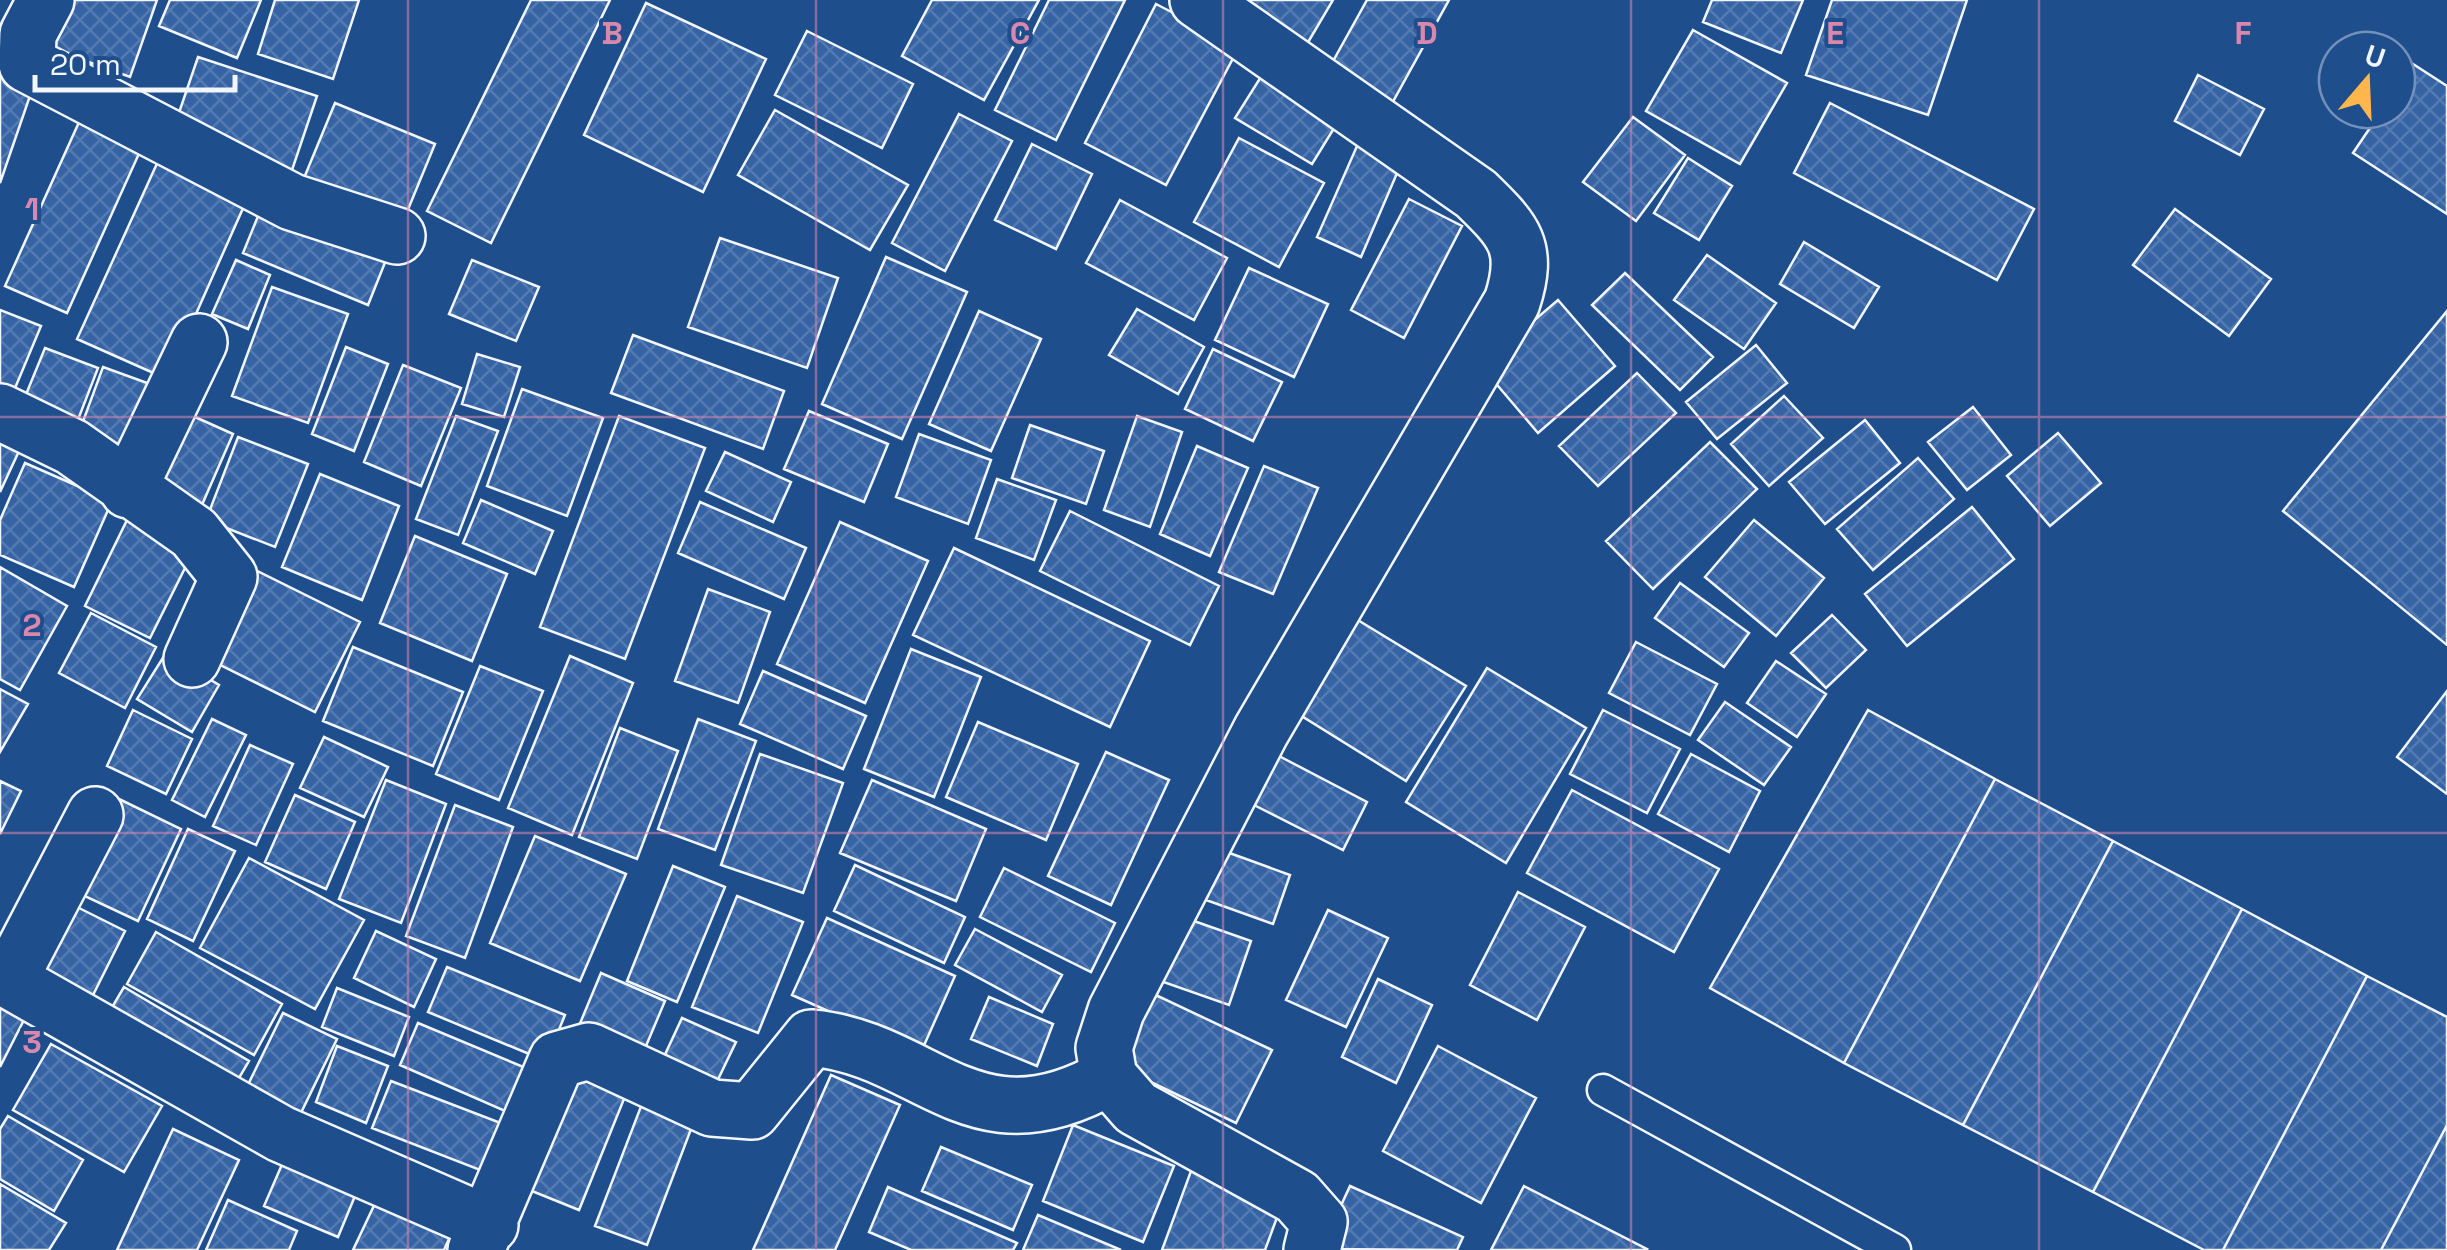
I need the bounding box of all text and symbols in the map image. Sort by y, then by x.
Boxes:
text: B [601,13,623,53]
text: C [1010,13,1030,53]
text: D [1416,13,1438,53]
text: E [1826,13,1844,53]
text: F [2234,13,2252,53]
scale bar [35,30,235,92]
north arrow [2317,30,2417,130]
text: U [2360,36,2390,76]
text: 20 m [50,45,121,84]
text: 1 [25,189,39,229]
text: 2 [22,605,42,645]
text: 3 [22,1022,42,1062]

